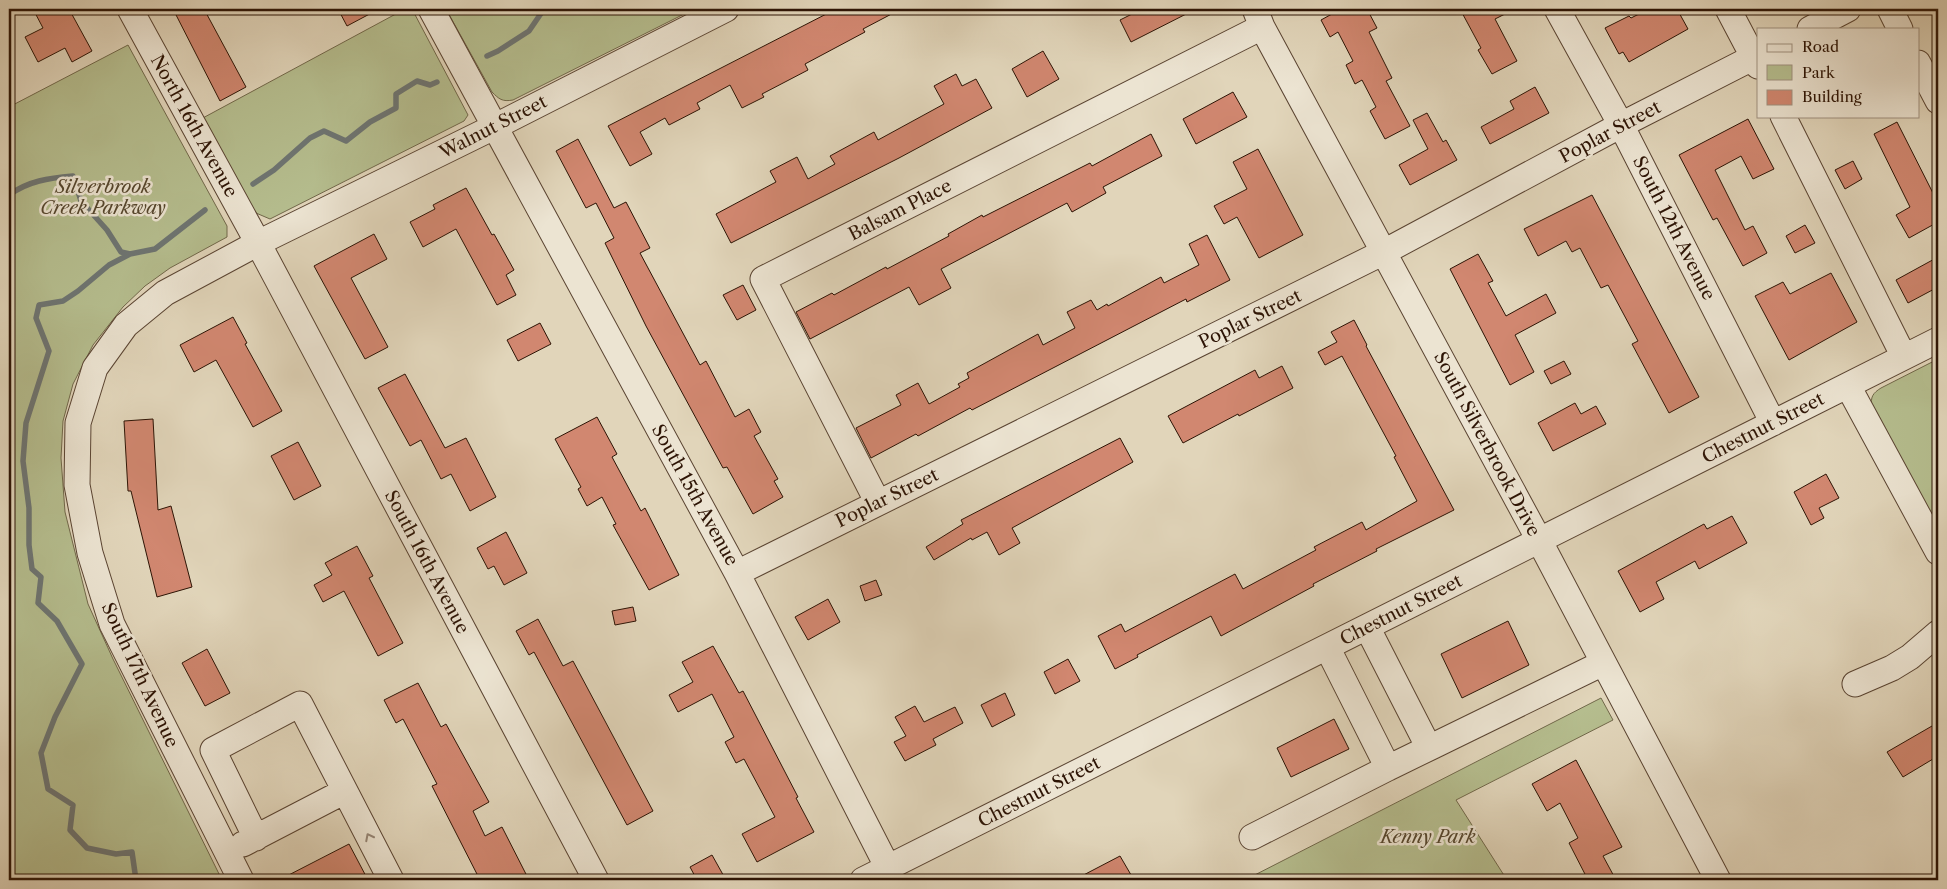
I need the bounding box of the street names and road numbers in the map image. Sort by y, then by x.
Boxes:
street label: North 16th Avenue [146,51,242,201]
street label: Walnut Street [435,90,551,164]
street label: Poplar Street [1556,96,1665,168]
street label: South 12th Avenue [1628,152,1720,304]
street label: Balsam Place [845,175,955,245]
street label: Poplar Street [1195,284,1305,353]
street label: South Silverbrook Drive [1429,348,1545,540]
street label: Chestnut Street [1698,388,1828,468]
street label: South 15th Avenue [647,420,743,570]
street label: Poplar Street [832,463,942,532]
street label: South 16th Avenue [380,487,474,637]
street label: Chestnut Street [1336,570,1466,650]
street label: South 17th Avenue [97,599,183,751]
street label: Chestnut Street [974,752,1104,832]

